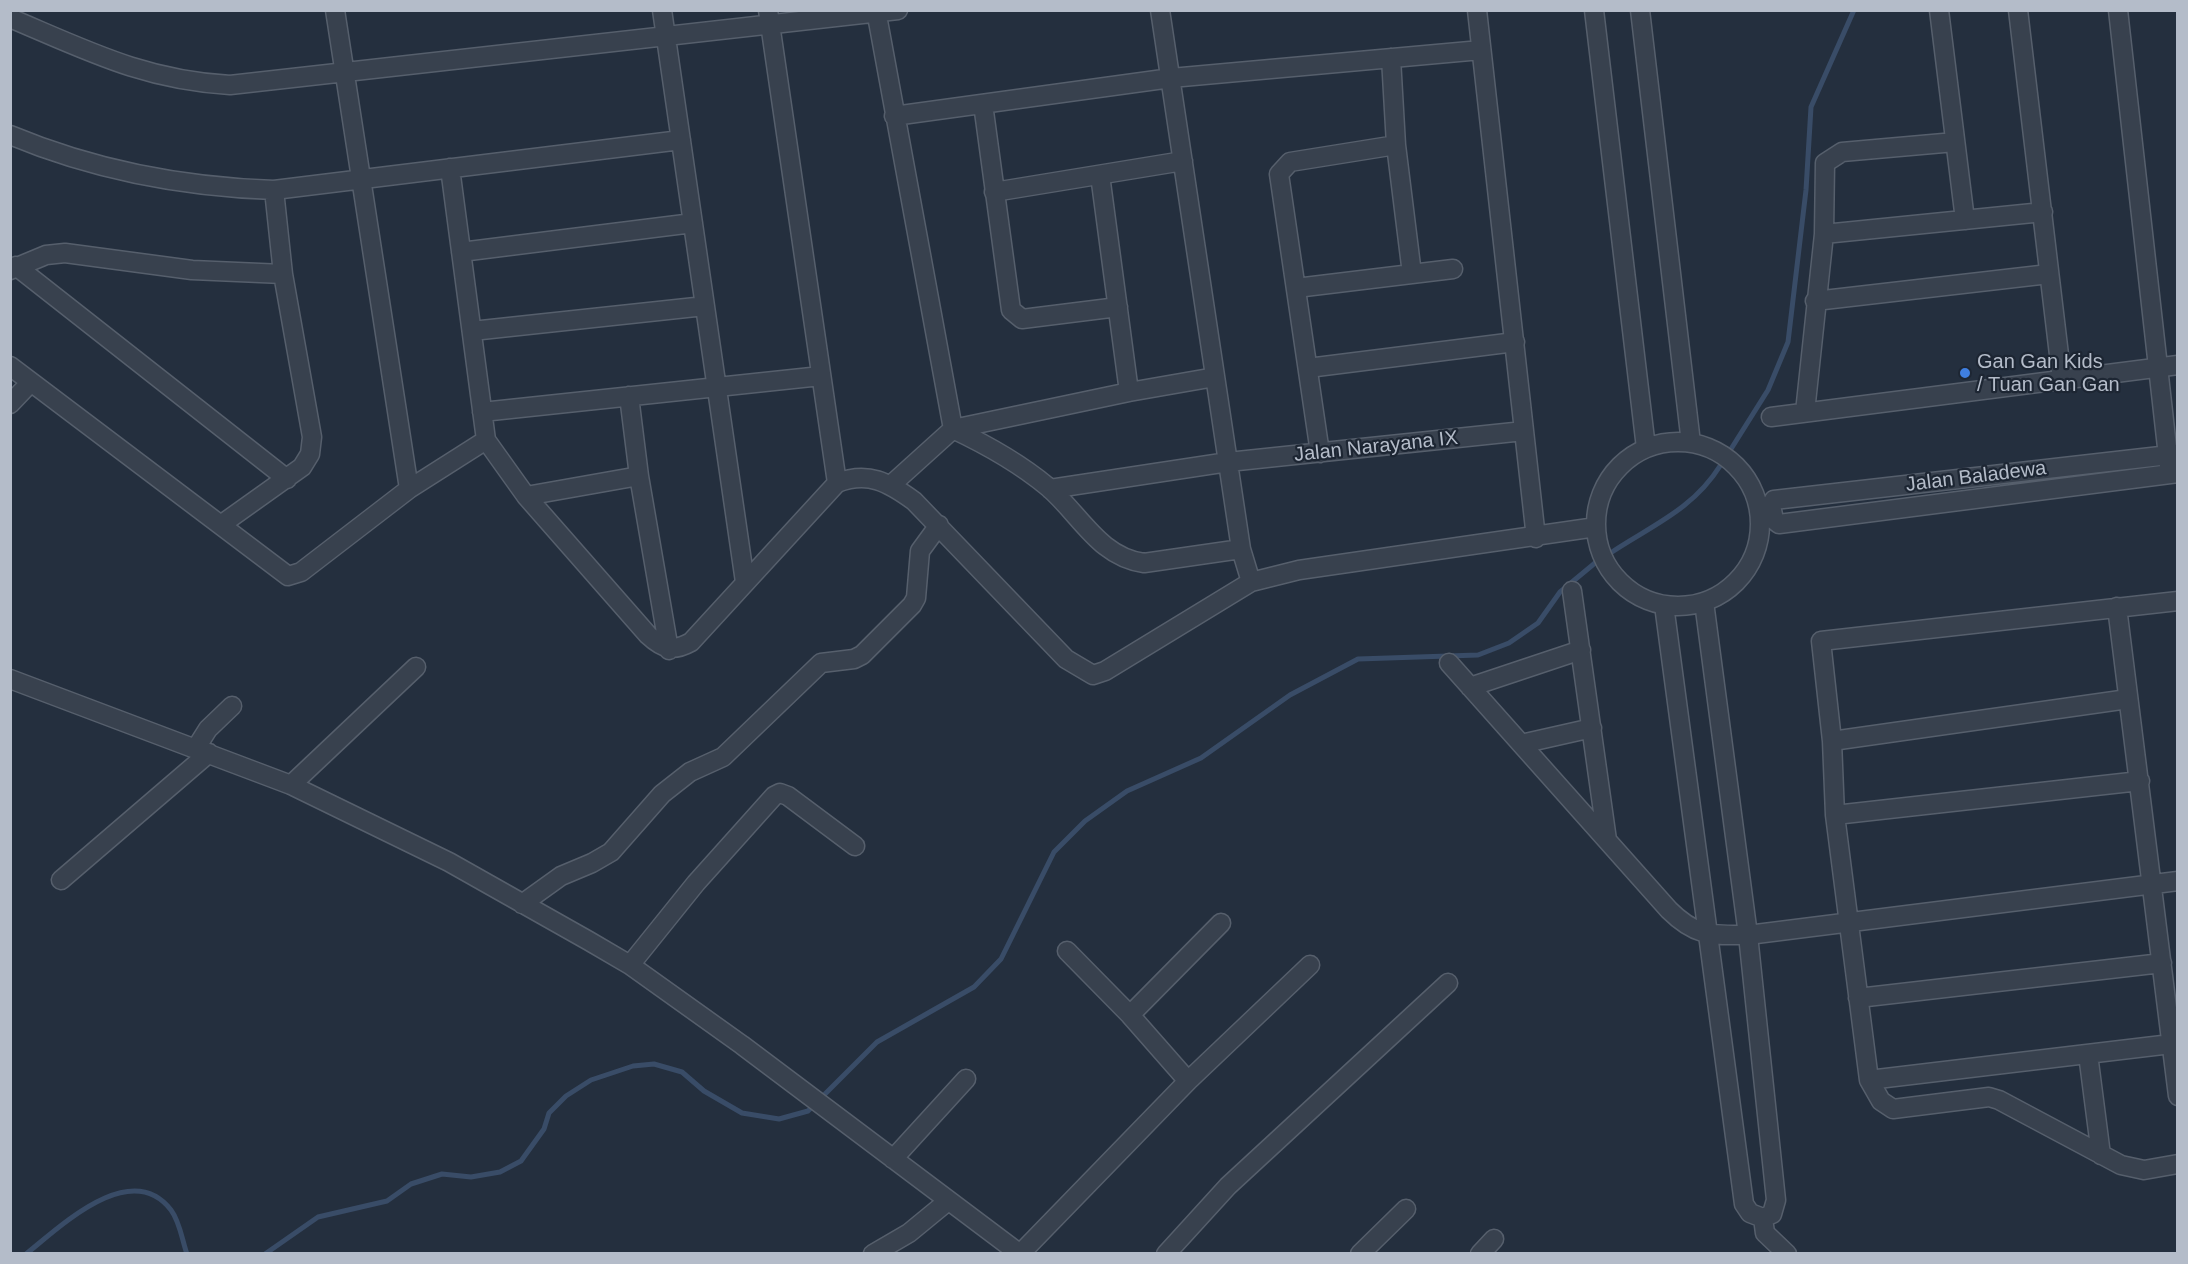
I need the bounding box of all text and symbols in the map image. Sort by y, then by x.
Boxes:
place label: Gan Gan Kids / Tuan Gan Gan [1977,350,2120,397]
marker: Gan Gan Kids / Tuan Gan Gan [1958,366,1972,380]
street label: Jalan Narayana IX [1293,426,1459,468]
street label: Jalan Baladewa [1904,456,2048,498]

